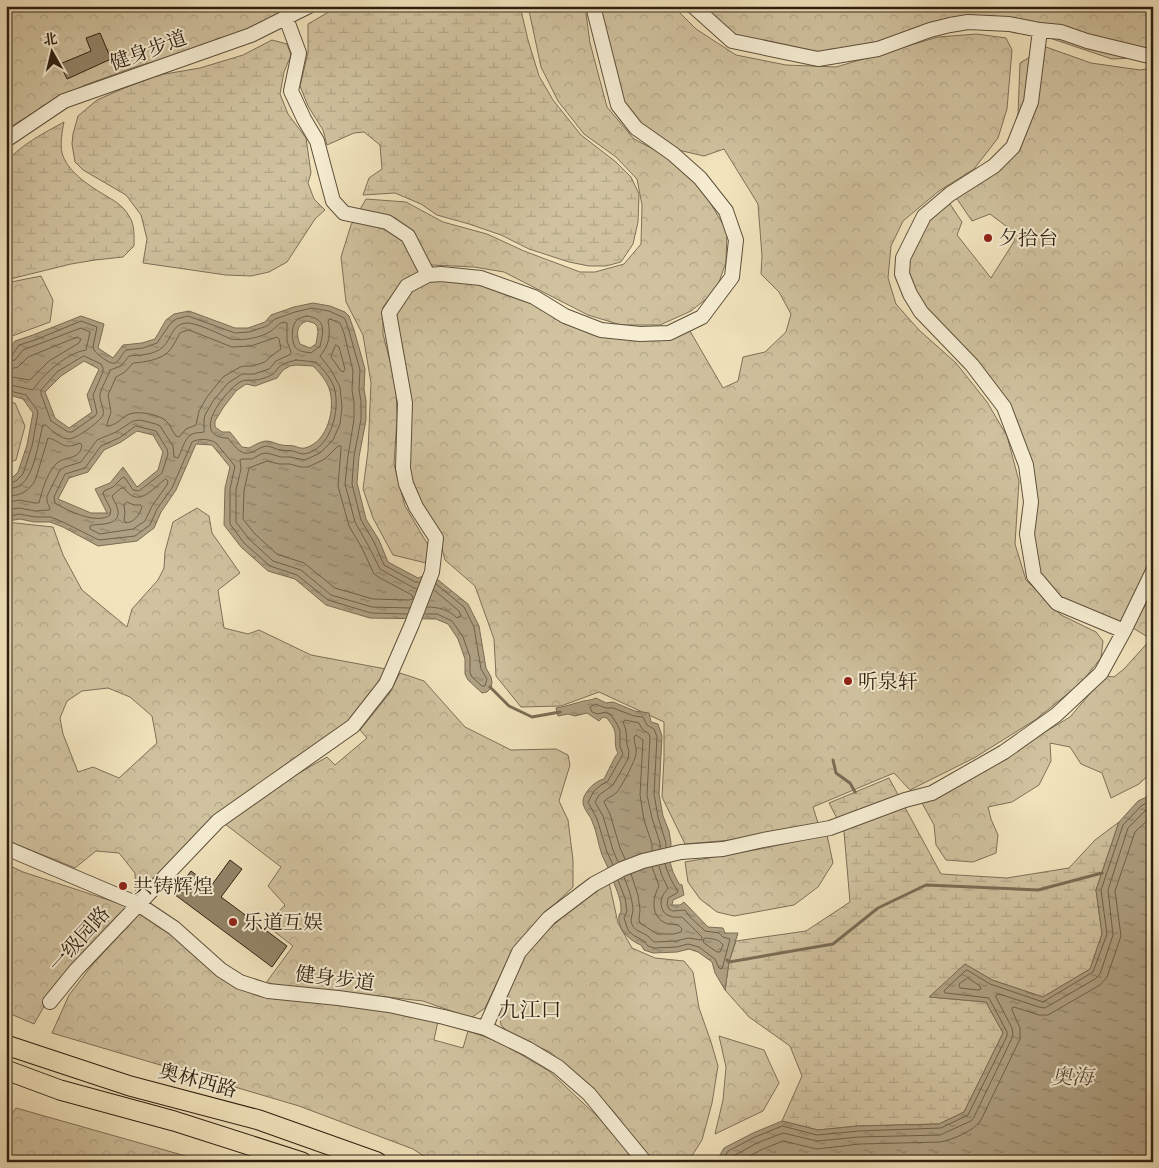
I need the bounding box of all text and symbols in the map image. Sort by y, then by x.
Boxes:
street label: 健身步道 [107,26,190,77]
north arrow [28,28,78,78]
text: 北 [42,30,59,50]
place label: 夕拾台 [998,227,1058,252]
marker: 夕拾台 [982,232,994,244]
place label: 听泉轩 [858,670,918,695]
marker: 听泉轩 [842,675,854,687]
place label: 共铸辉煌 [133,875,213,900]
marker: 共铸辉煌 [117,880,129,892]
street label: 一级园路 [44,902,116,978]
place label: 乐道互娱 [243,911,323,936]
marker: 乐道互娱 [227,916,239,928]
street label: 健身步道 [294,962,376,997]
district label: 九江口 [499,998,562,1024]
street label: 奥林西路 [156,1059,239,1104]
water label: 奥海 [1051,1065,1096,1091]

